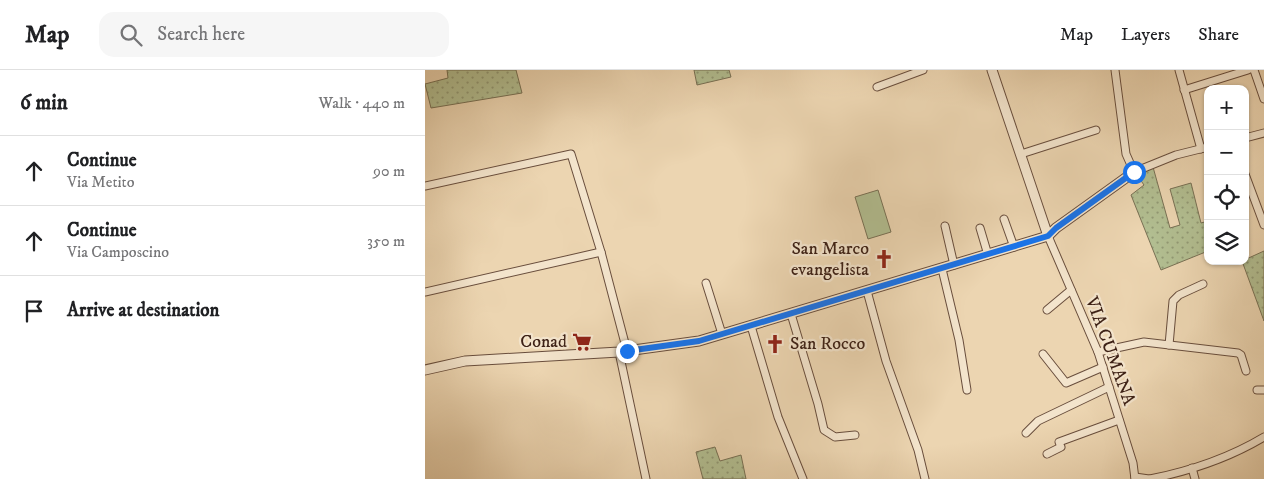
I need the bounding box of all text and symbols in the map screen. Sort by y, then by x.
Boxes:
search box [99,12,449,57]
text: Map [25,20,69,50]
icon: search [117,21,145,49]
text: Search here [157,23,245,46]
text: Map [1060,24,1093,46]
text: Layers [1121,24,1170,46]
text: Share [1198,24,1239,46]
map controls [1204,85,1249,265]
button: + [1204,85,1249,130]
text: 6 min [20,90,68,116]
text: Walk · 440 m [319,93,405,113]
button: − [1204,130,1249,175]
text: Continue [67,149,137,172]
icon: ahead [20,157,48,185]
text: 90 m [373,161,405,181]
route start [1123,161,1146,184]
text: Via Metito [67,172,134,192]
button: locate [1204,175,1249,220]
text: Continue [67,219,137,242]
button: layers [1204,220,1249,265]
icon: ahead [20,227,48,255]
text: 350 m [367,231,405,251]
place label: San Marco evangelista [791,238,869,281]
text: Via Camposcino [67,242,169,262]
church icon: San Marco evangelista [873,248,895,270]
street label: VIA CUMANA [1080,293,1140,409]
icon: arrive [20,297,48,325]
text: Arrive at destination [67,299,219,322]
place label: Conad [520,331,567,353]
supermarket icon: Conad [571,331,593,353]
church icon: San Rocco [764,333,786,355]
place label: San Rocco [790,333,865,355]
route end [616,340,639,363]

